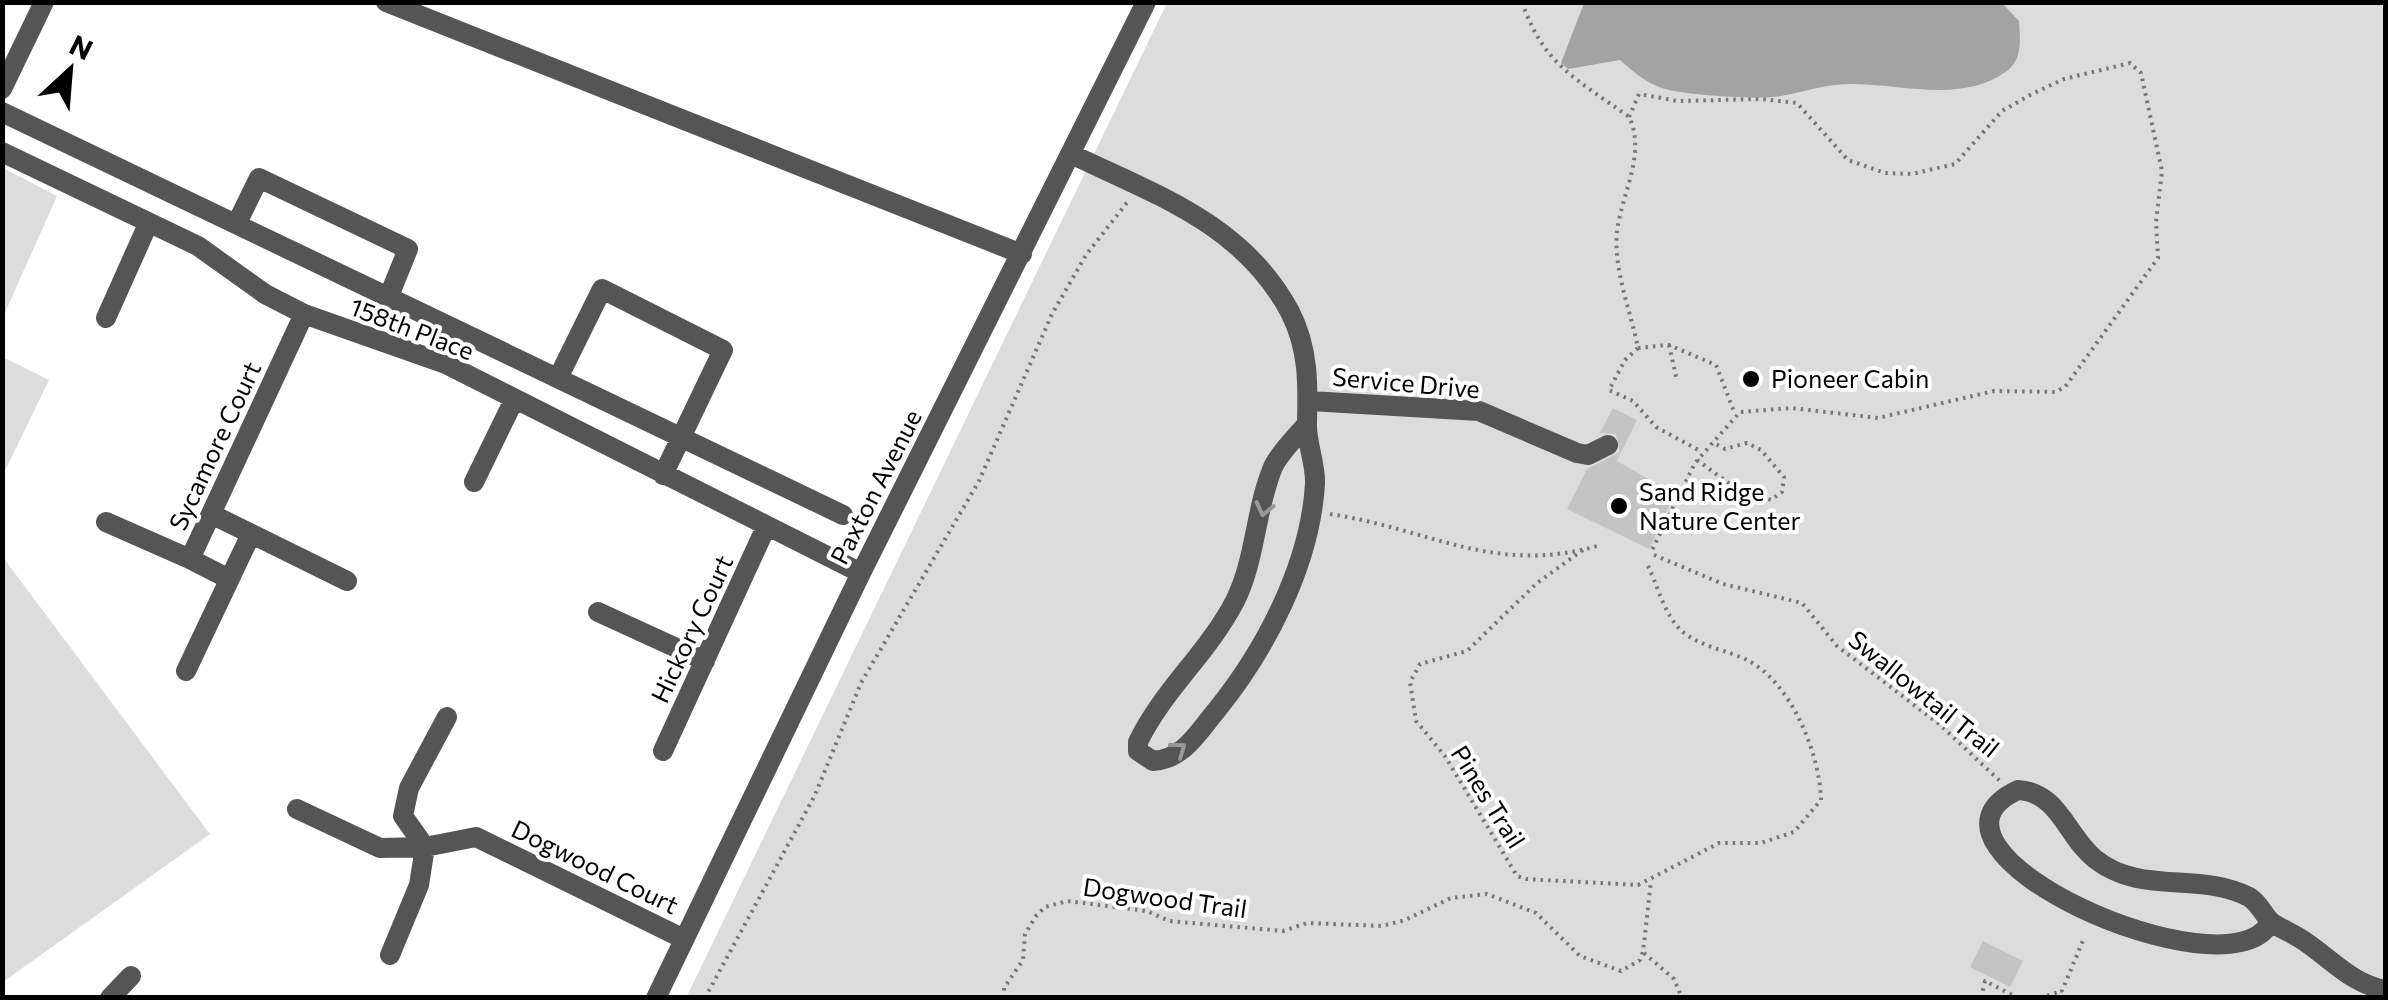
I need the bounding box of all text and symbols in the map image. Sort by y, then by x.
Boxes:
north arrow [20,20,120,120]
text: N [65,27,98,67]
street label: 158th Place [346,291,479,365]
street label: Sycamore Court [162,357,266,535]
street label: Service Drive [1331,361,1481,403]
place label: Pioneer Cabin [1771,363,1929,393]
marker: Pioneer Cabin [1740,368,1762,390]
street label: Paxton Avenue [823,404,927,569]
place label: Sand Ridge Nature Center [1639,476,1801,535]
marker: Sand Ridge Nature Center [1608,495,1630,517]
one-way arrow [1255,500,1276,517]
street label: Hickory Court [644,550,738,707]
street label: Swallowtail Trail [1843,623,2006,763]
street label: Pines Trail [1446,740,1532,853]
one-way arrow [1167,743,1186,761]
street label: Dogwood Court [507,813,684,919]
street label: Dogwood Trail [1081,871,1249,923]

